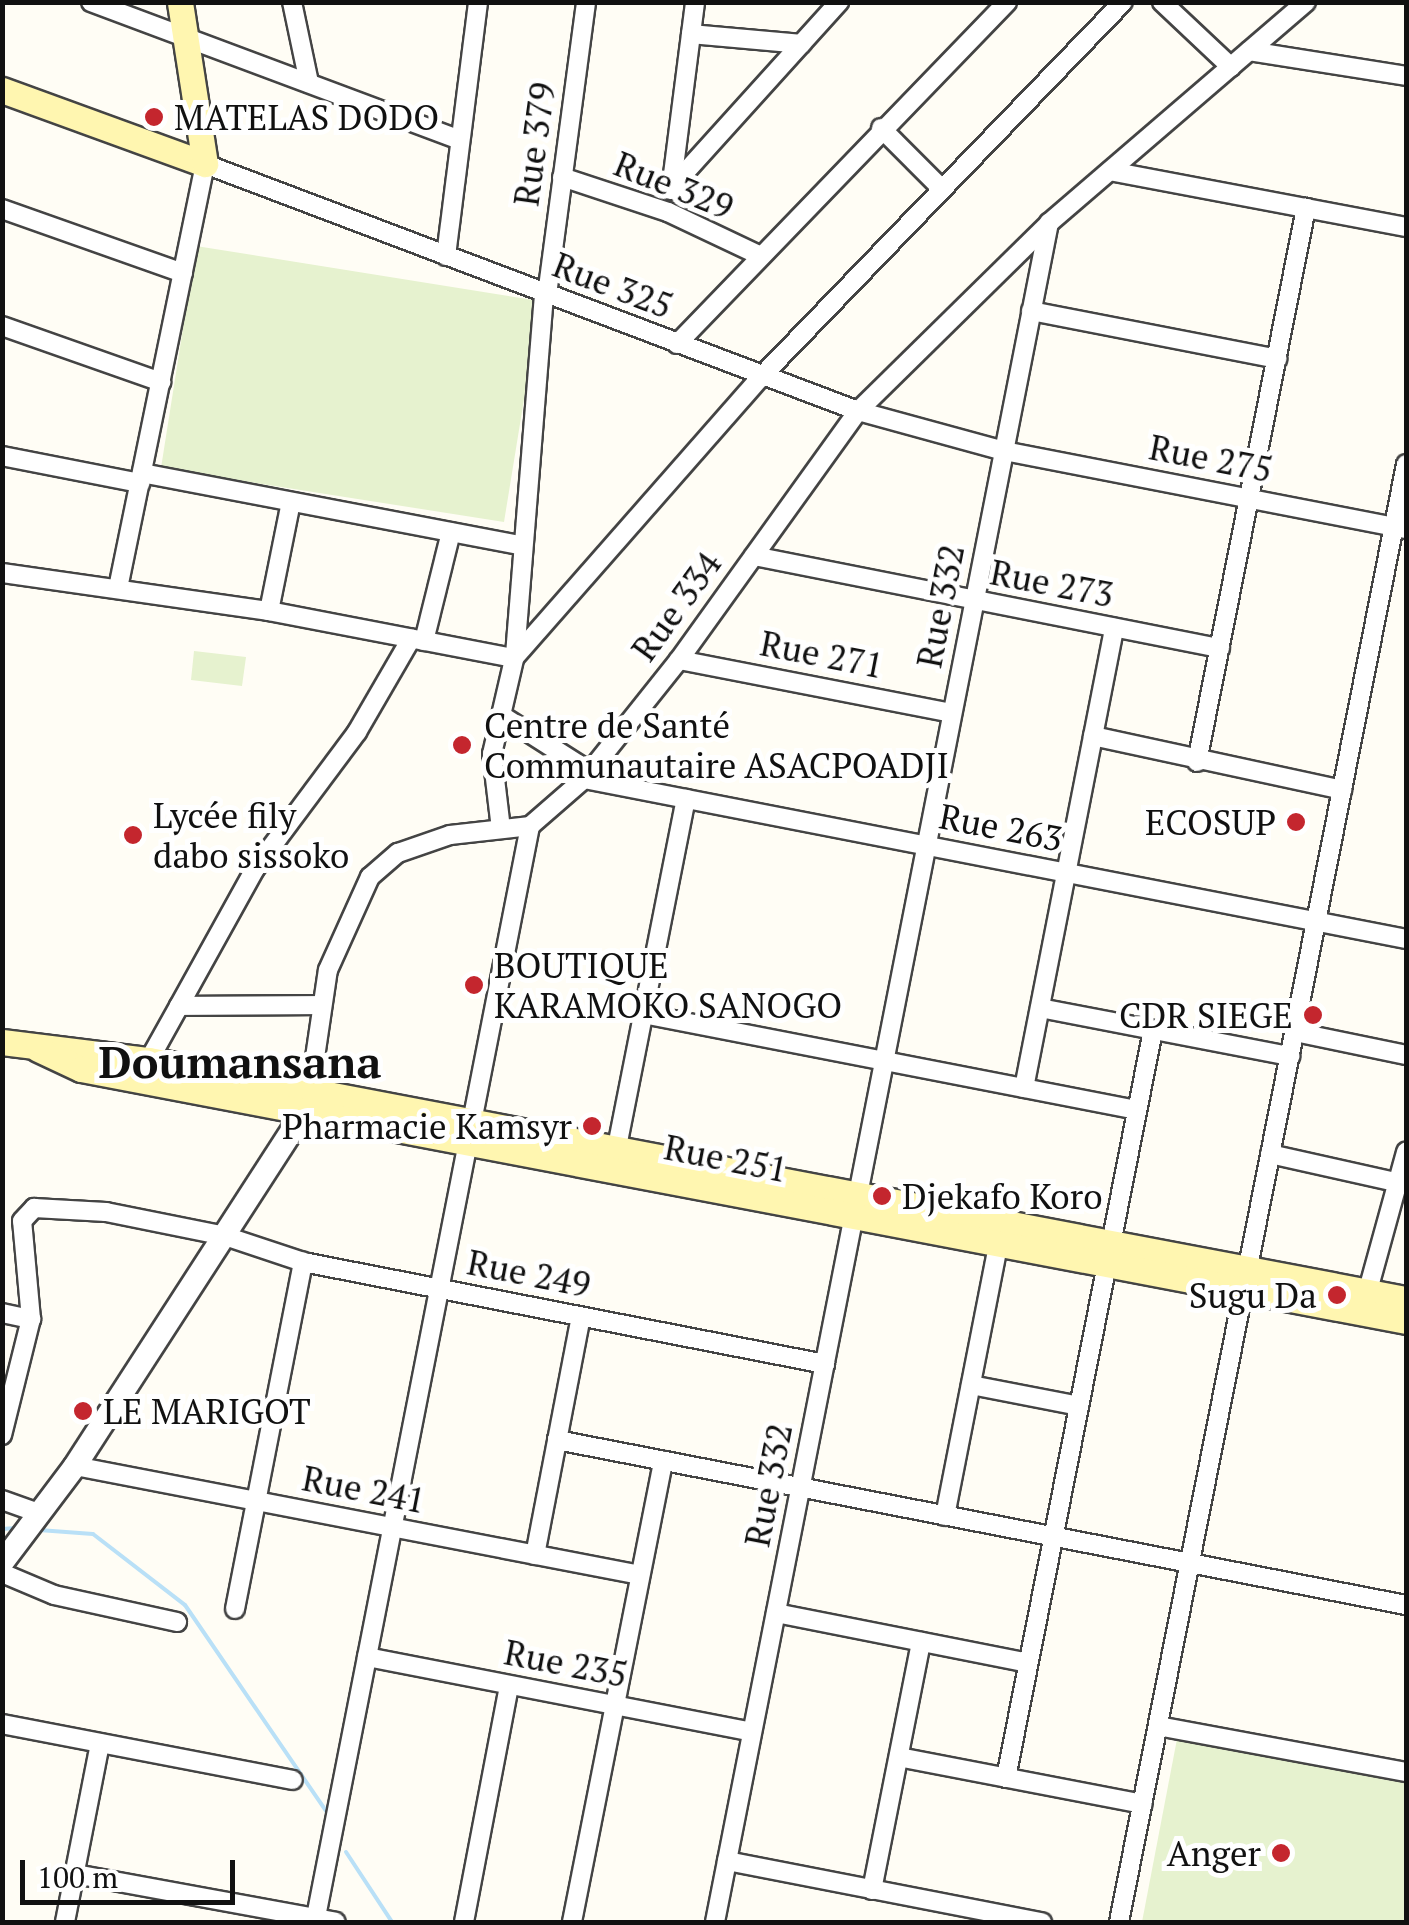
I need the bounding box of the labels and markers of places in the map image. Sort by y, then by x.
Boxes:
place label: MATELAS DODO [174,96,439,138]
marker: MATELAS DODO [143,106,165,128]
place label: Centre de Santé Communautaire ASACPOADJI [484,704,949,786]
marker: Centre de Santé Communautaire ASACPOADJI [449,732,475,758]
place label: Lycée fily dabo sissoko [153,794,349,876]
place label: ECOSUP [1145,801,1276,843]
marker: ECOSUP [1285,811,1307,833]
marker: Lycée fily dabo sissoko [122,824,144,846]
place label: BOUTIQUE KARAMOKO SANOGO [494,944,842,1026]
marker: BOUTIQUE KARAMOKO SANOGO [463,974,485,996]
place label: CDR SIEGE [1119,994,1293,1036]
marker: CDR SIEGE [1302,1004,1324,1026]
place label: Pharmacie Kamsyr [282,1105,572,1147]
marker: Pharmacie Kamsyr [581,1115,603,1137]
place label: Djekafo Koro [902,1175,1102,1217]
marker: Djekafo Koro [871,1185,893,1207]
place label: Sugu Da [1189,1274,1317,1316]
marker: Sugu Da [1326,1284,1348,1306]
place label: LE MARIGOT [103,1390,311,1432]
marker: LE MARIGOT [72,1400,94,1422]
place label: Anger [1167,1832,1261,1874]
marker: Anger [1270,1842,1292,1864]

